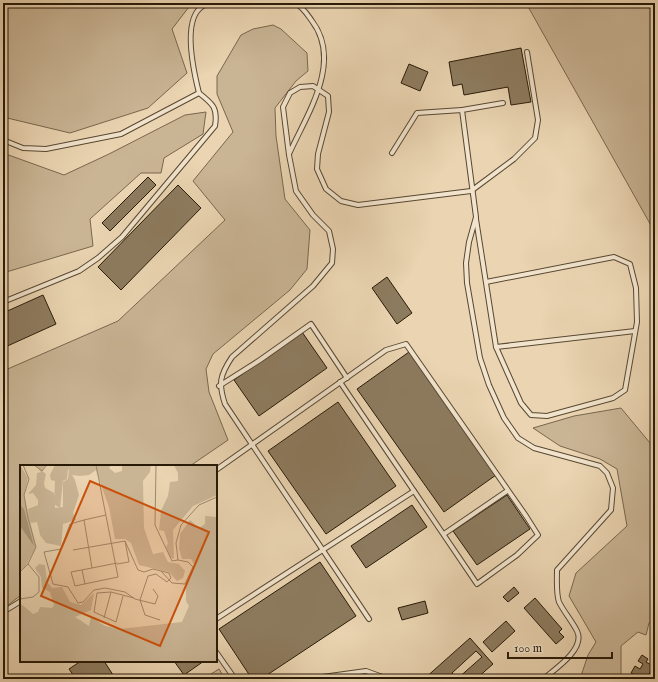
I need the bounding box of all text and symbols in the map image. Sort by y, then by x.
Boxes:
inset map [20,465,217,662]
scale bar [508,634,612,660]
text: 100 m [514,641,542,656]

